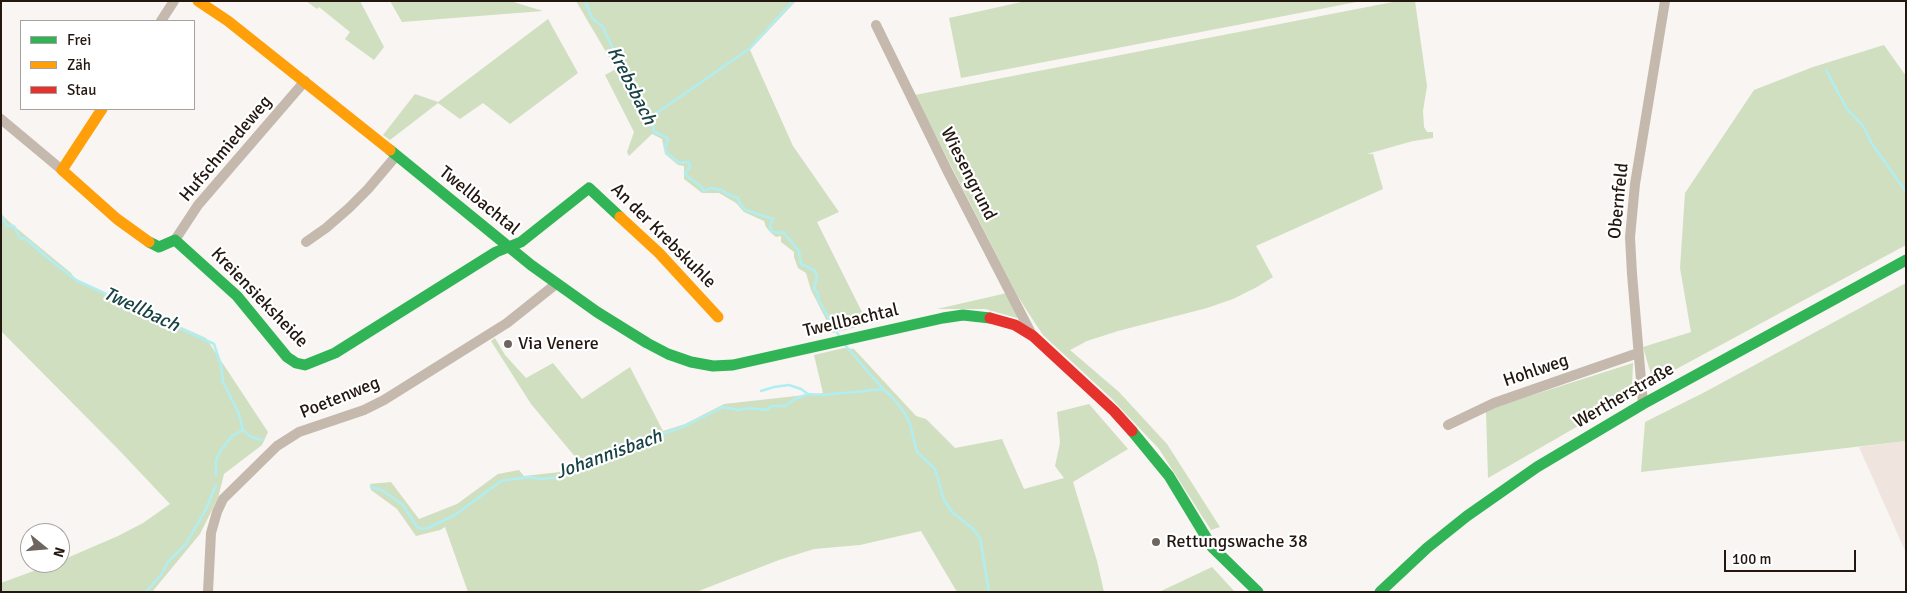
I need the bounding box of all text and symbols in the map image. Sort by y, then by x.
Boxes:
legend [20,20,195,110]
text: Frei [67,31,91,49]
water label: Krebsbach [602,43,660,129]
text: Zäh [67,56,91,74]
text: Stau [67,81,96,99]
street label: Hufschmiedeweg [175,91,277,207]
street label: Wiesengrund [935,124,1001,224]
street label: Twellbachtal [434,162,524,240]
street label: Obernfeld [1604,162,1634,240]
street label: An der Krebskuhle [606,179,720,293]
street label: Kreiensieksheide [206,244,312,352]
water label: Twellbach [100,283,182,337]
street label: Twellbachtal [801,300,901,342]
place label: Via Venere [518,333,599,355]
marker: Via Venere [502,338,514,350]
street label: Hohlweg [1500,350,1572,392]
street label: Wertherstraße [1570,359,1678,433]
street label: Poetenweg [297,372,383,424]
water label: Johannisbach [553,425,665,485]
north arrow [20,523,70,573]
place label: Rettungswache 38 [1166,531,1308,553]
marker: Rettungswache 38 [1150,536,1162,548]
scale bar [1727,540,1860,572]
text: N [49,545,68,559]
text: 100 m [1732,550,1772,568]

